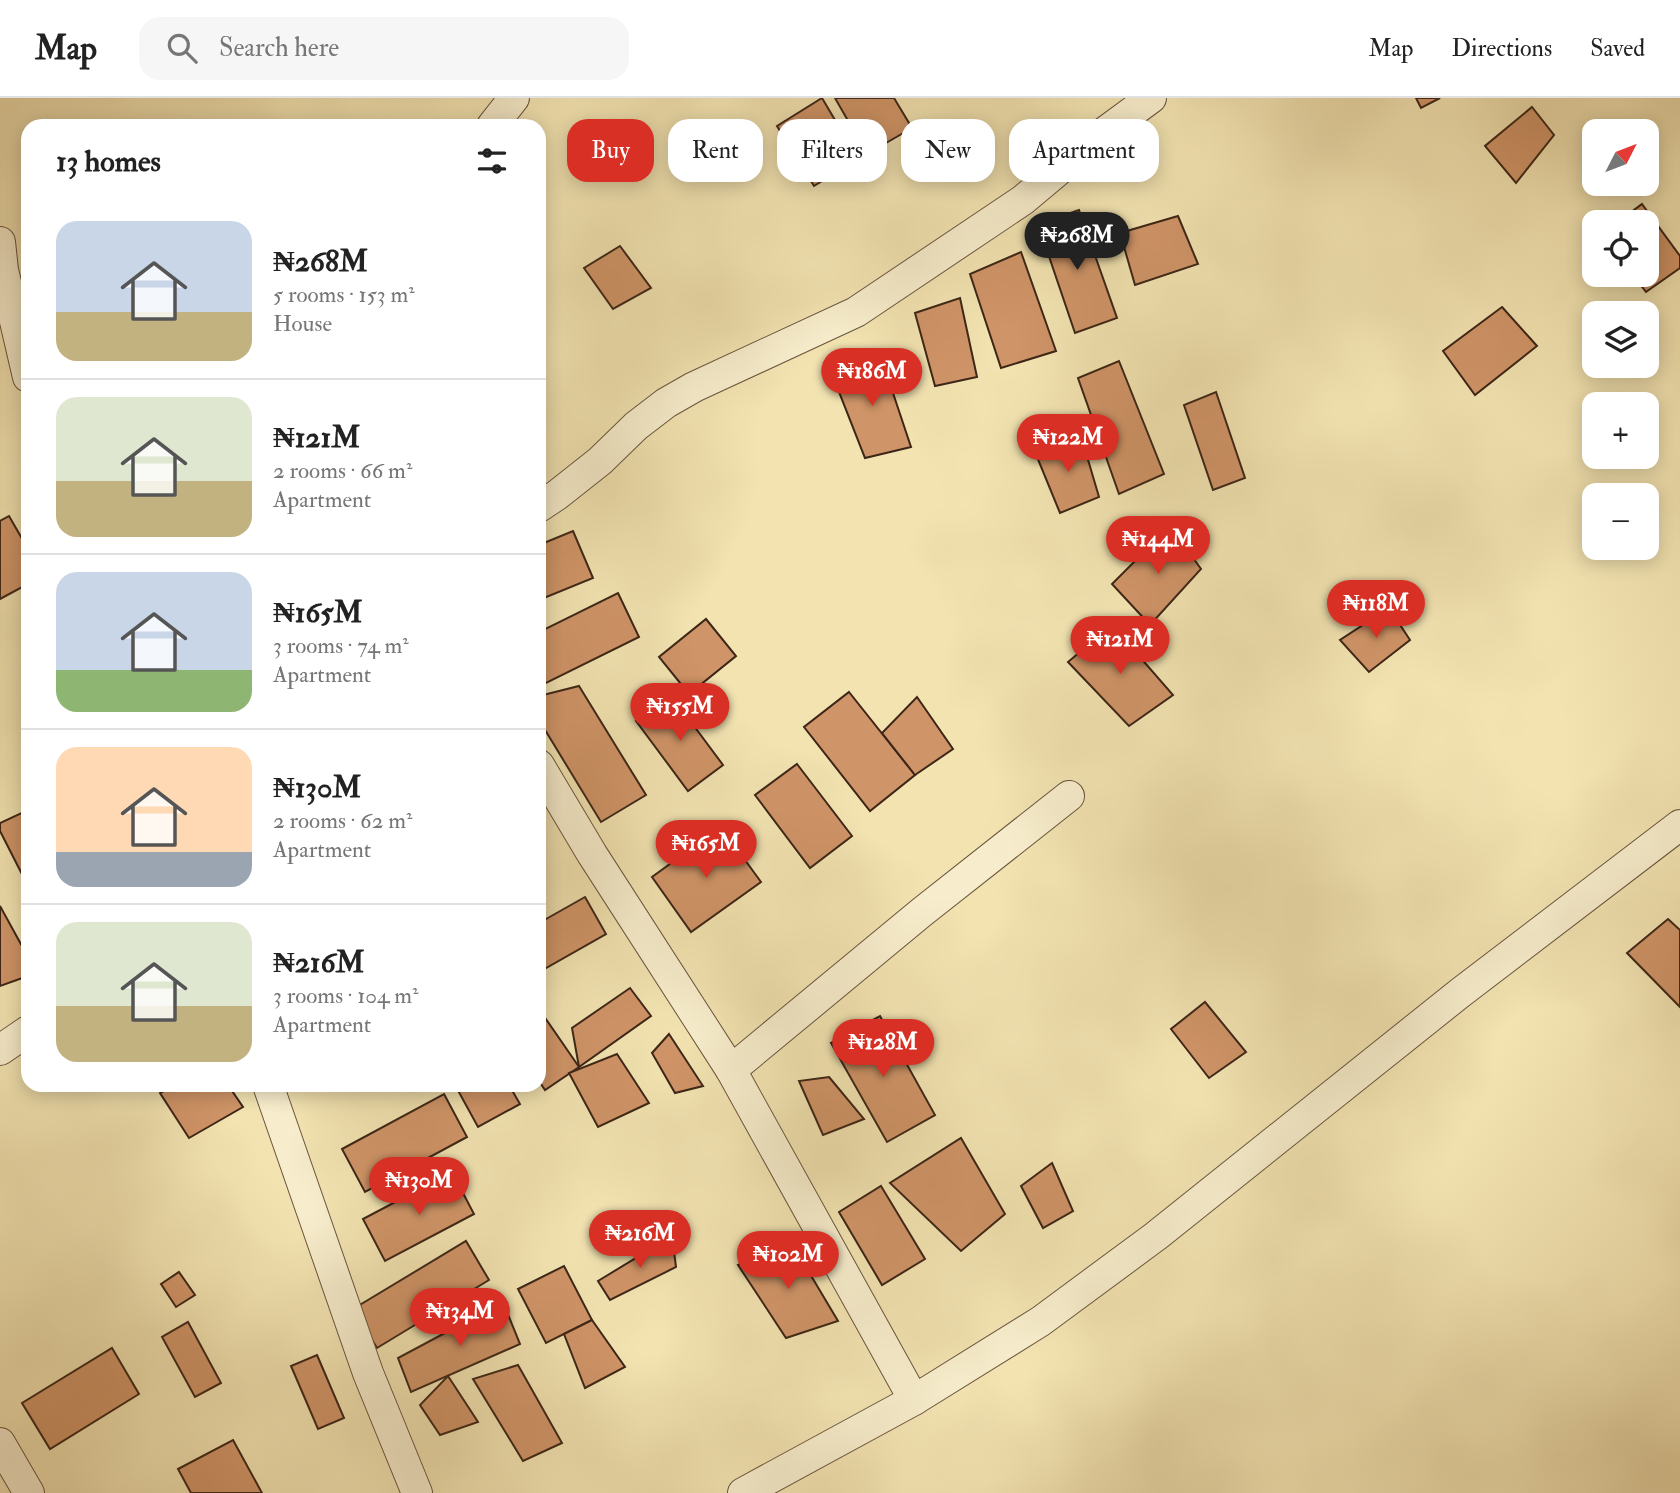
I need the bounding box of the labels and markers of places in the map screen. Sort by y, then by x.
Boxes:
pin: ₦268M [1028,212,1126,272]
pin: ₦186M [823,348,921,408]
pin: ₦122M [1019,414,1117,474]
pin: ₦144M [1109,517,1207,576]
pin: ₦118M [1327,580,1425,640]
pin: ₦121M [1071,616,1169,676]
pin: ₦155M [631,684,729,743]
pin: ₦165M [657,820,755,880]
pin: ₦128M [834,1020,932,1079]
pin: ₦130M [370,1158,468,1217]
pin: ₦216M [591,1210,689,1270]
pin: ₦102M [739,1232,837,1291]
pin: ₦134M [411,1288,509,1348]

